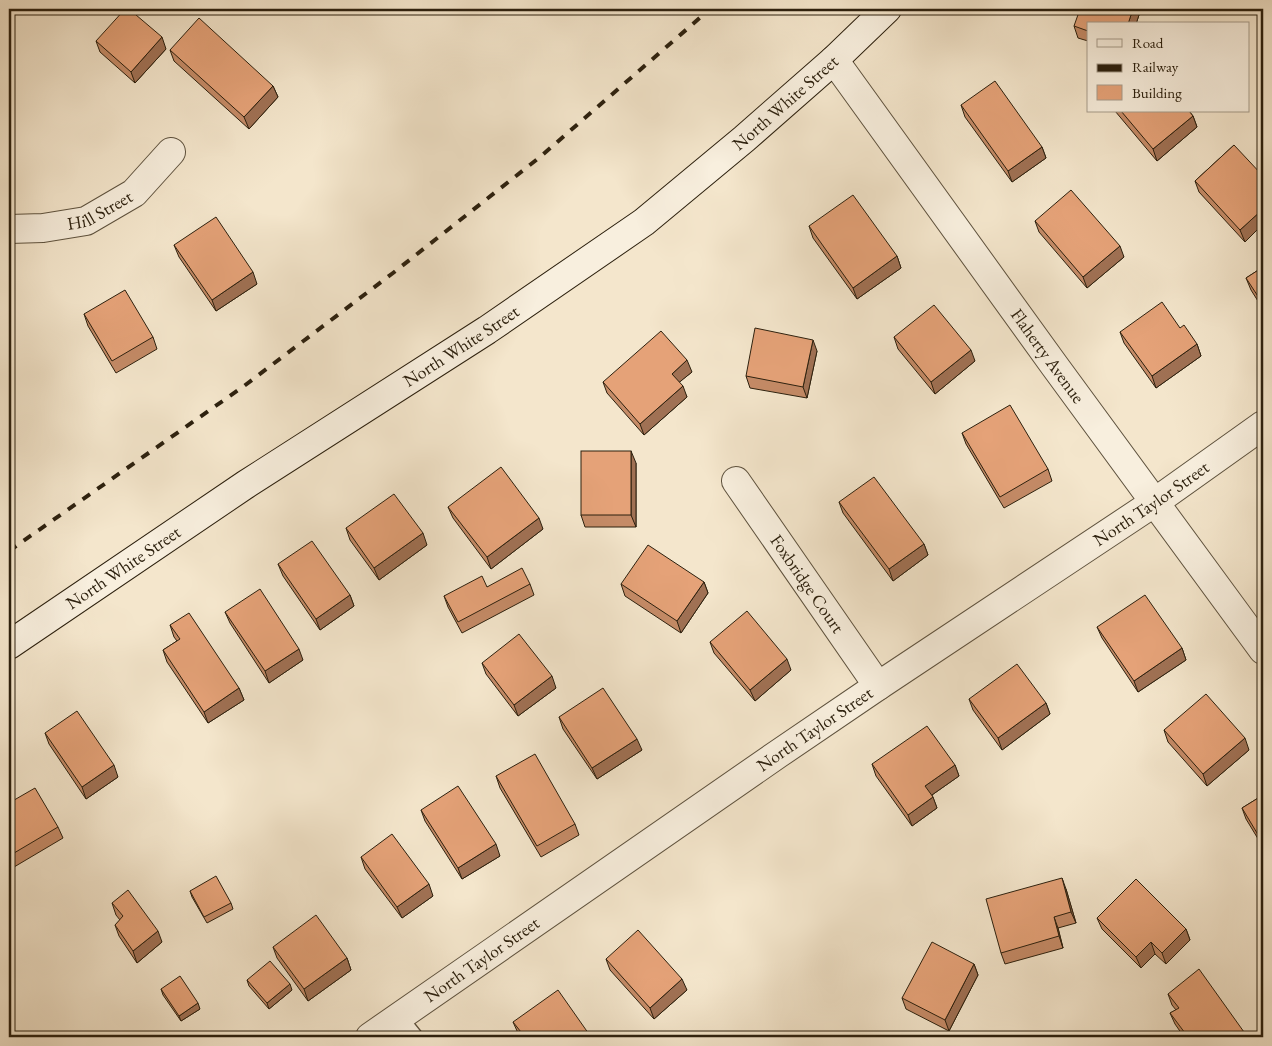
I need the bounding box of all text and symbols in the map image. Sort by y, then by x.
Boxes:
legend [1087,22,1250,112]
text: Road [1132,33,1164,52]
street label: North White Street [727,49,843,155]
text: Railway [1132,57,1179,76]
text: Building [1132,83,1182,102]
street label: Hill Street [65,184,137,235]
street label: North White Street [398,299,524,392]
street label: Flaherty Avenue [1006,304,1090,408]
street label: North Taylor Street [1089,455,1213,551]
street label: North White Street [61,520,185,614]
street label: Foxbridge Court [765,530,850,638]
street label: North Taylor Street [752,681,877,776]
street label: North Taylor Street [419,911,544,1007]

